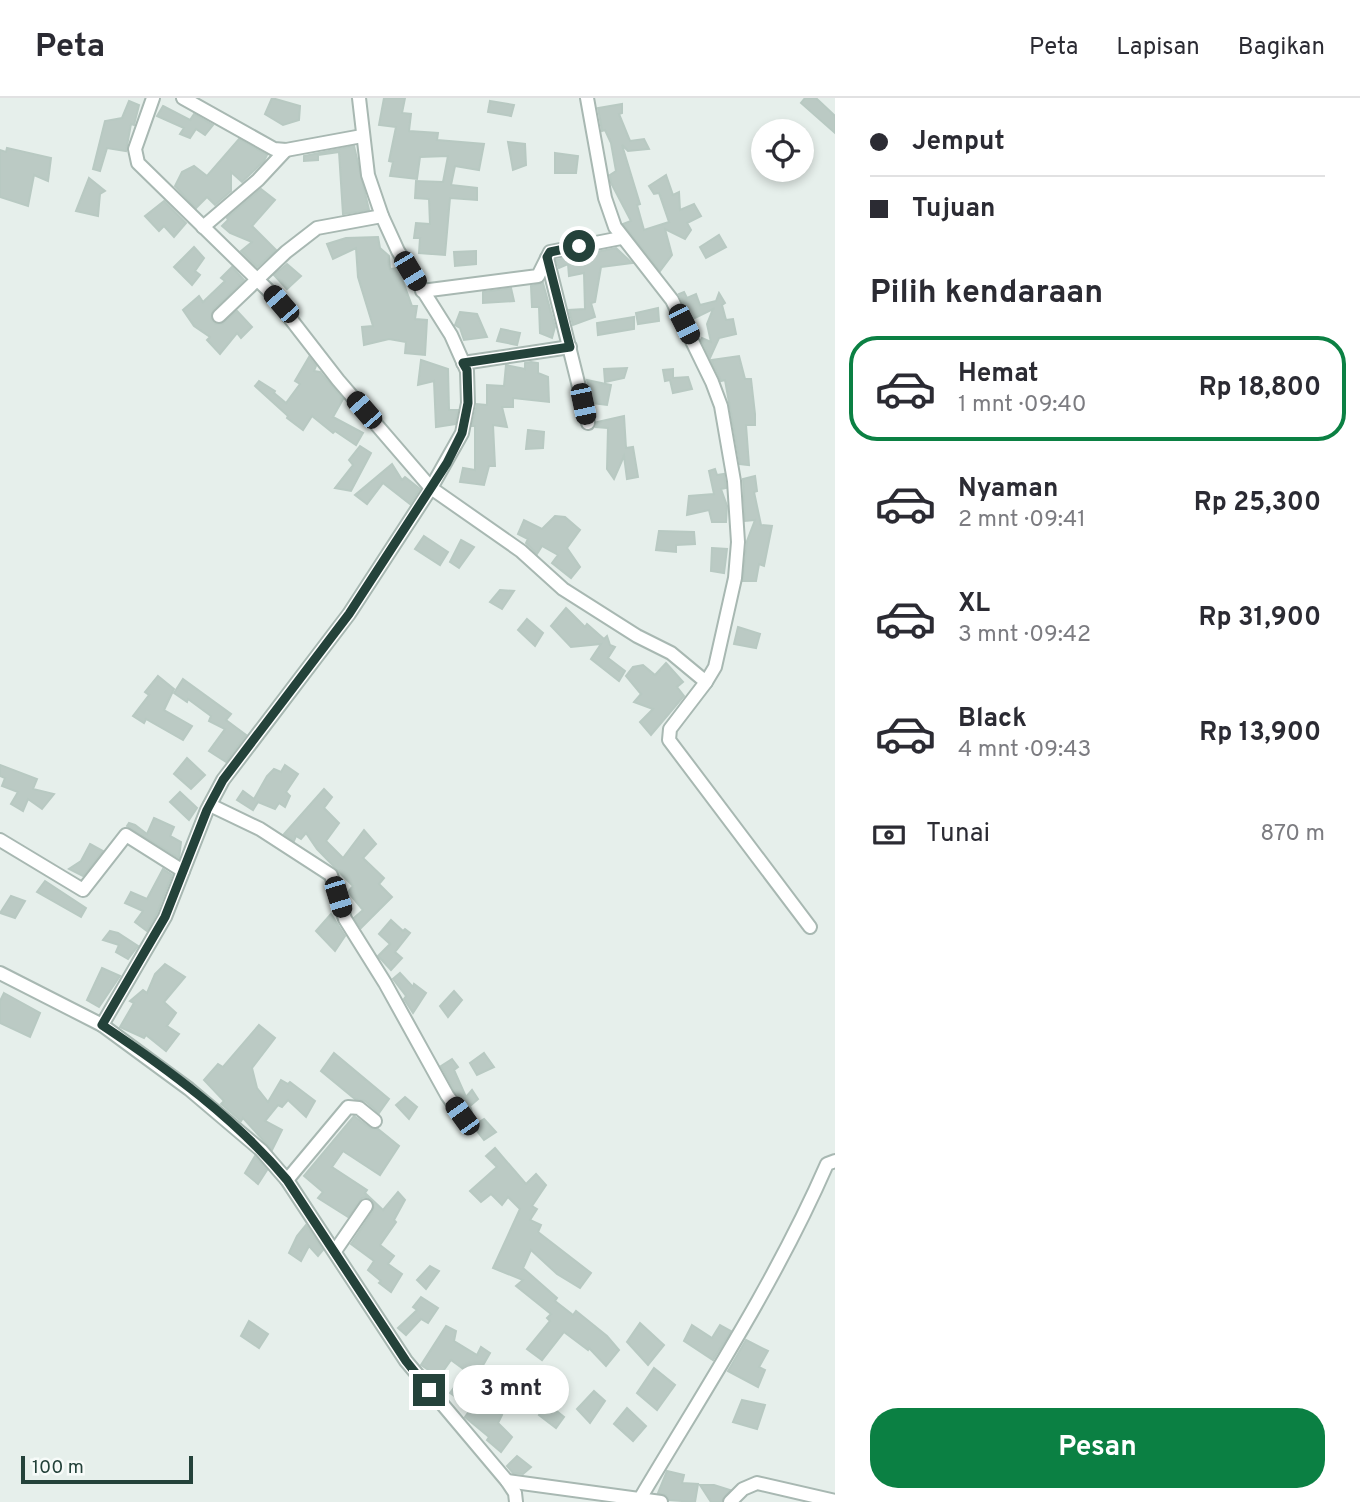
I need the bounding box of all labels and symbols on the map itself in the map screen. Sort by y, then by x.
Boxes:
route start [563,230,595,262]
car [391,248,430,294]
car [260,281,303,327]
car [666,301,703,347]
car [569,381,598,427]
car [343,387,386,433]
car [322,874,355,920]
car [442,1093,483,1139]
callout: 3 mnt [453,1366,569,1414]
route end [413,1374,445,1406]
scale bar [21,1453,192,1485]

